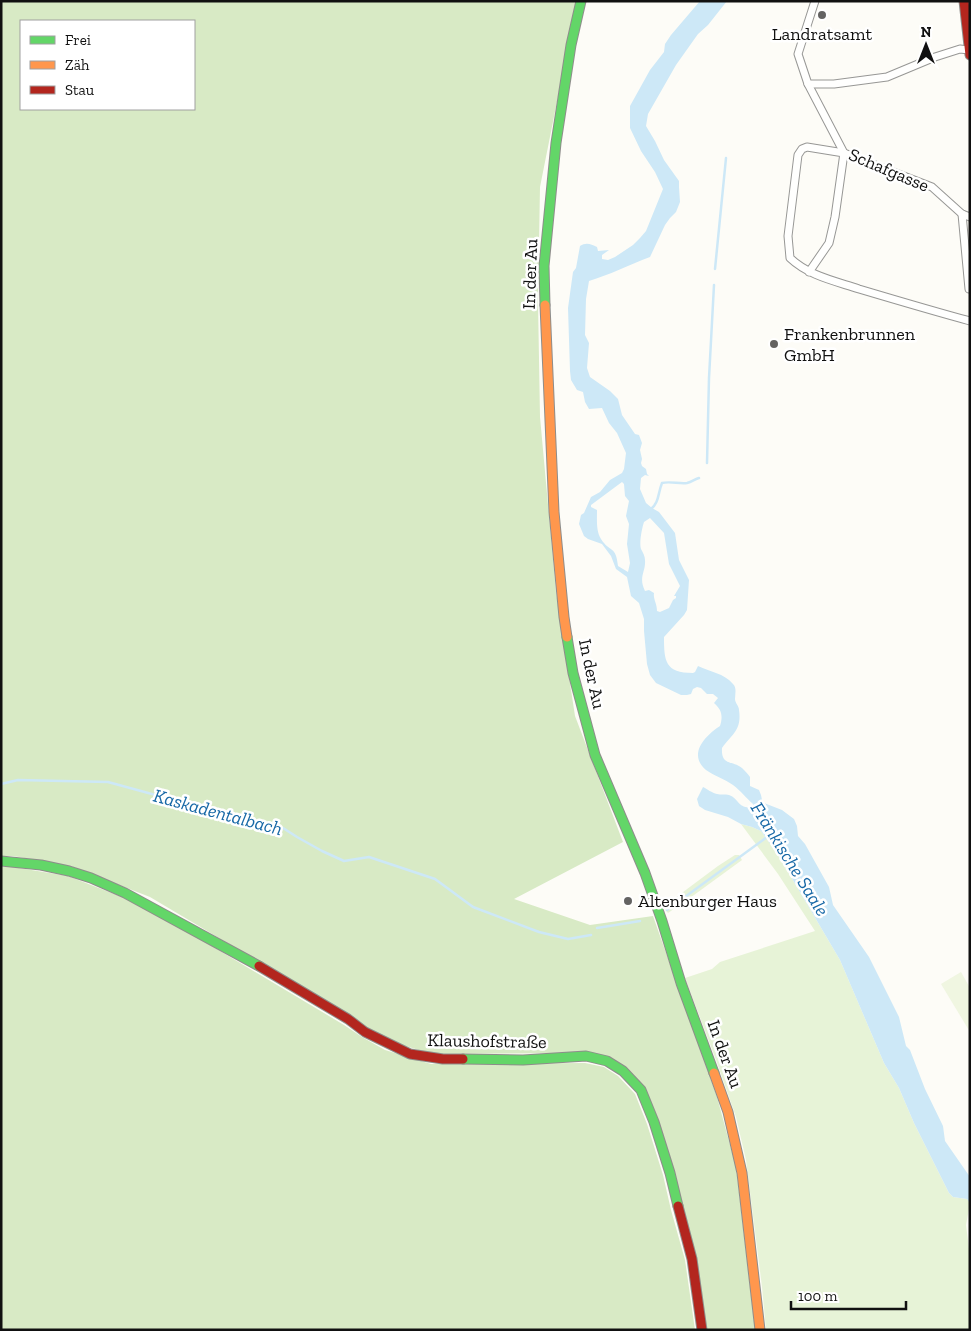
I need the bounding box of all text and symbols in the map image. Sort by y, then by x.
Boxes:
marker: Landratsamt [816,9,828,21]
legend [20,20,195,110]
north arrow [901,20,951,70]
place label: Landratsamt [772,23,873,45]
text: N [921,24,932,41]
text: Frei [65,31,91,49]
text: Zäh [65,56,90,74]
text: Stau [65,81,95,99]
street label: Schafgasse [846,143,932,197]
street label: In der Au [518,238,542,310]
place label: Frankenbrunnen GmbH [784,323,916,366]
marker: Frankenbrunnen GmbH [768,338,780,350]
street label: In der Au [574,637,610,711]
water label: Kaskadentalbach [151,784,285,840]
water label: Fränkische Saale [746,798,834,920]
place label: Altenburger Haus [638,890,777,912]
marker: Altenburger Haus [622,895,634,907]
street label: In der Au [703,1017,747,1091]
street label: Klaushofstraße [427,1029,547,1053]
scale bar [791,1278,906,1310]
text: 100 m [798,1287,837,1305]

